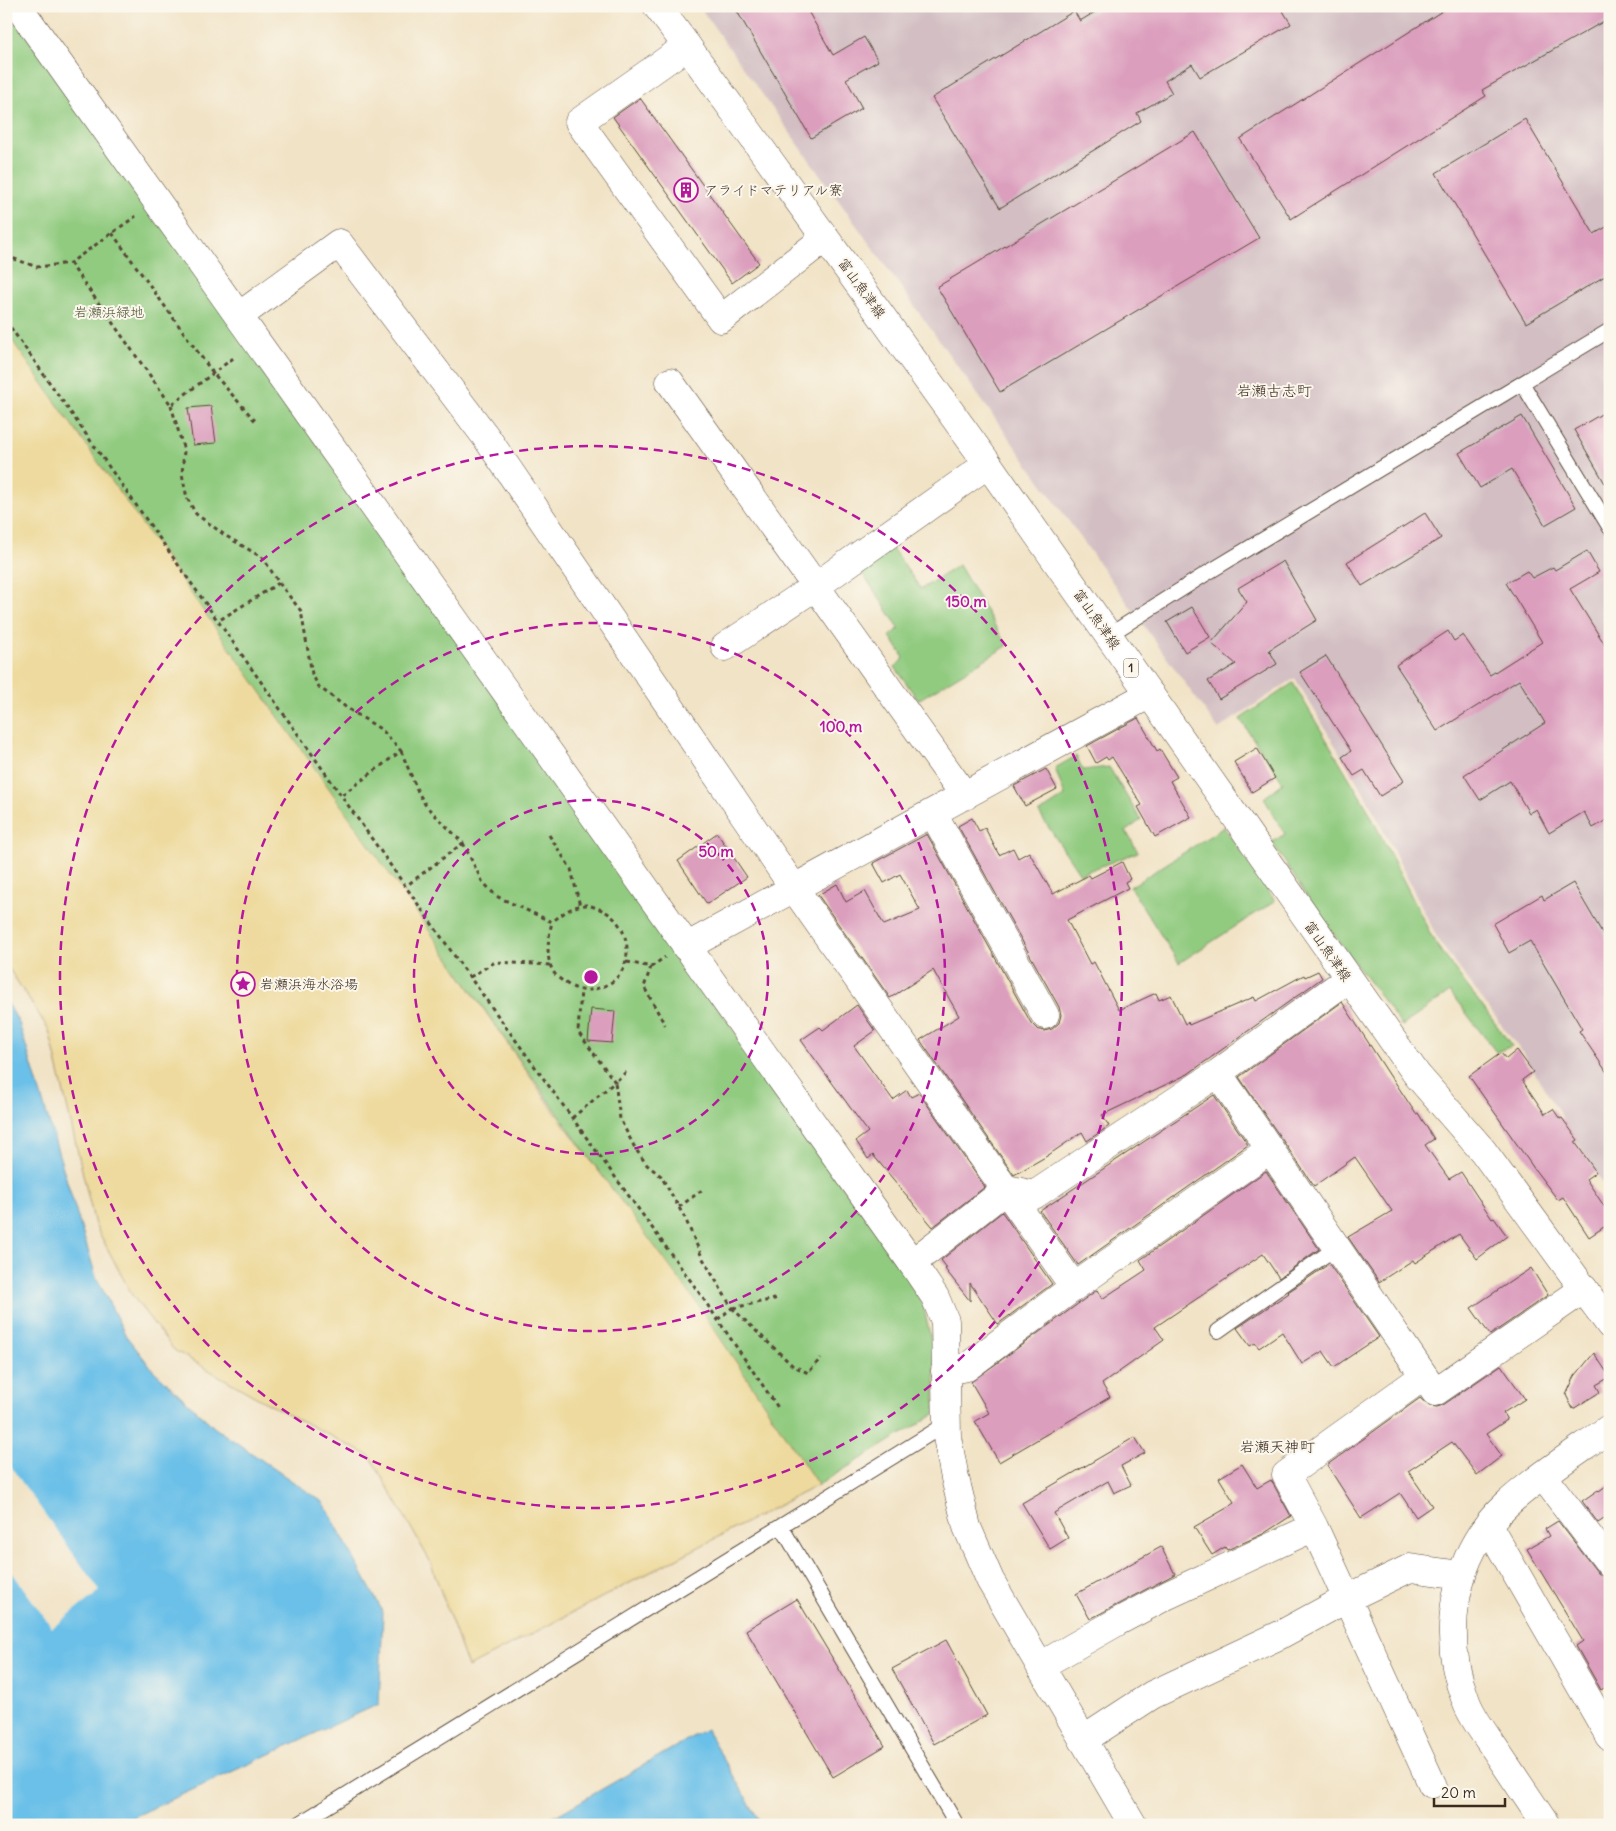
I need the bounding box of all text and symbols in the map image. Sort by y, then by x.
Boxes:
building icon: アライドマテリアル寮 [673,177,699,203]
place label: アライドマテリアル寮 [704,181,843,199]
street label: 富山魚津線 [834,254,890,322]
park label: 岩瀬浜緑地 [74,303,144,321]
district label: 岩瀬古志町 [1236,381,1312,400]
street label: 富山魚津線 [1070,585,1124,653]
text: 150 m [945,592,987,611]
road number: 1 [1124,658,1138,678]
text: 100 m [820,717,862,736]
text: 50 m [698,842,734,861]
street label: 富山魚津線 [1301,917,1355,985]
centre of rings [582,968,600,986]
place icon: 岩瀬浜海水浴場 [230,971,256,997]
place label: 岩瀬浜海水浴場 [260,975,358,993]
district label: 岩瀬天神町 [1239,1437,1315,1456]
scale bar [1434,1776,1505,1808]
text: 20 m [1441,1783,1476,1802]

